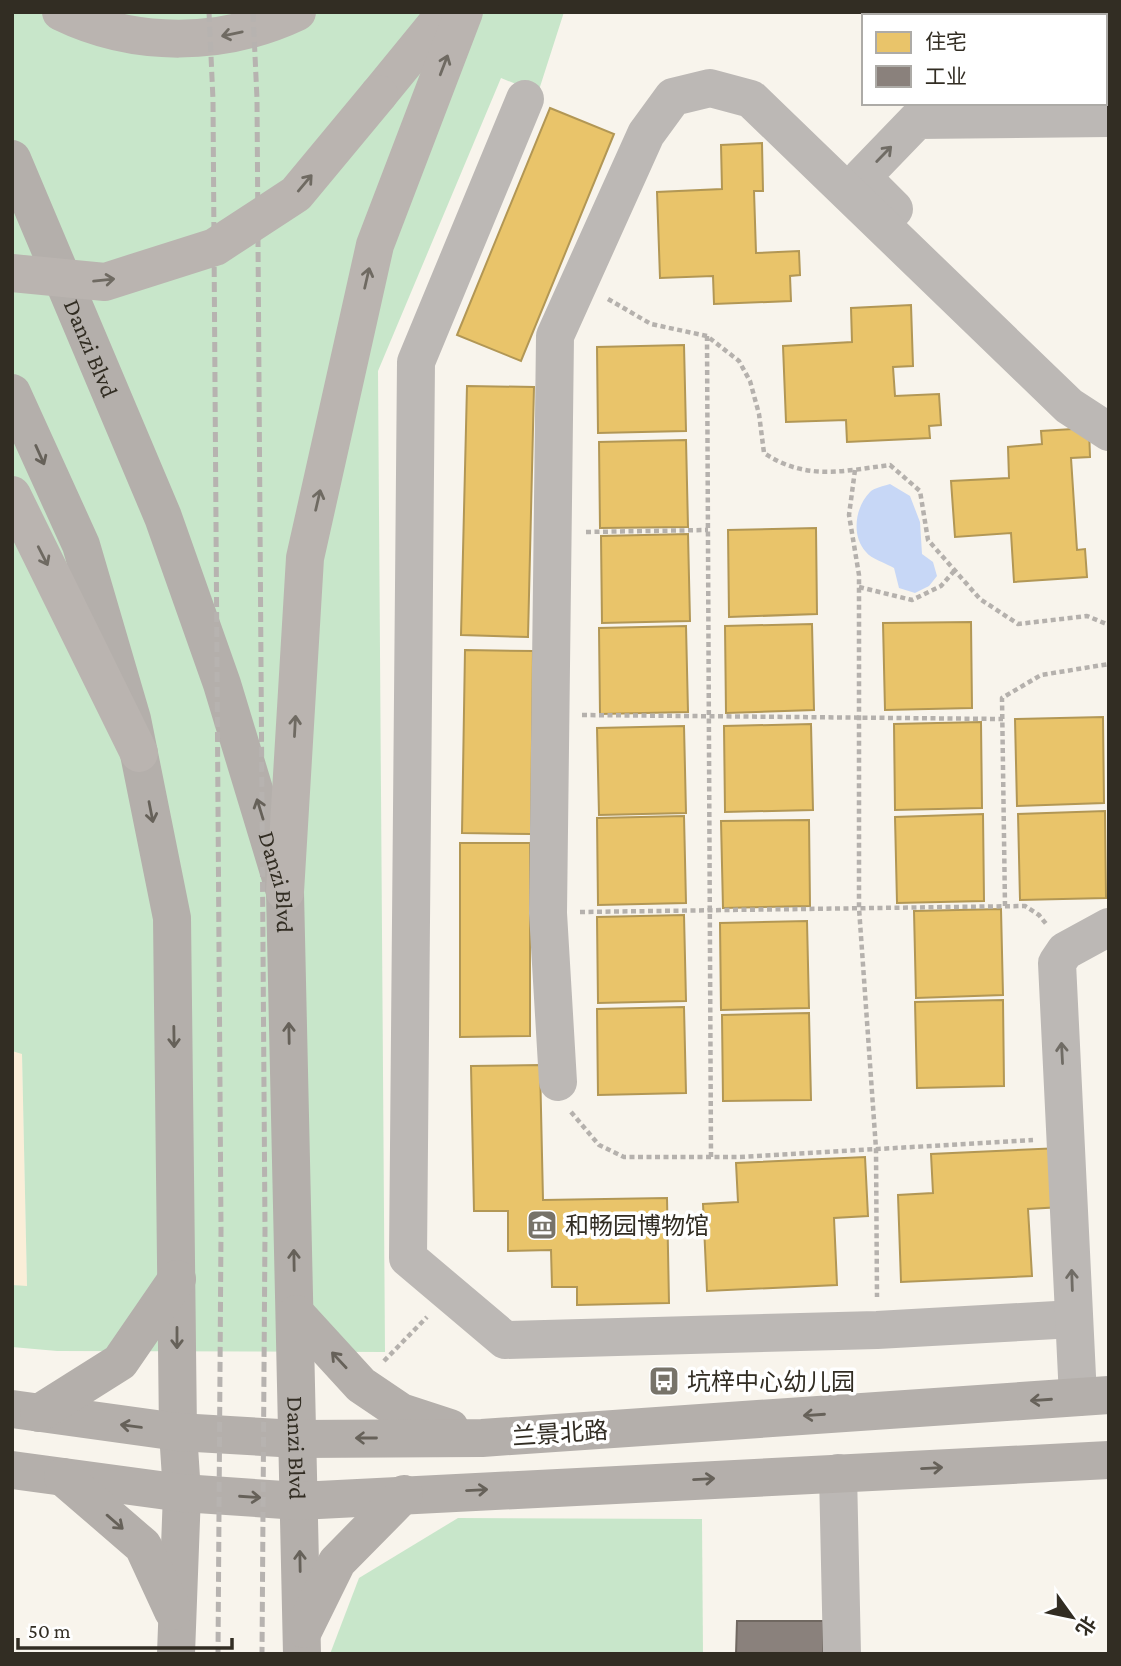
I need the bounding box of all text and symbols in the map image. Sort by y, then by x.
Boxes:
legend [862,14,1107,105]
one-way arrow [221,28,244,41]
text: 住宅 [925,30,967,54]
one-way arrow [438,54,451,76]
text: 工业 [925,65,967,89]
one-way arrow [876,146,893,163]
one-way arrow [298,174,313,192]
one-way arrow [361,267,375,290]
one-way arrow [92,273,115,286]
street label: Danzi Blvd [59,295,124,401]
one-way arrow [34,444,48,465]
one-way arrow [311,489,325,512]
one-way arrow [36,545,50,566]
one-way arrow [289,715,302,738]
one-way arrow [252,798,265,820]
one-way arrow [144,800,158,823]
street label: Danzi Blvd [254,828,299,934]
one-way arrow [282,1021,295,1044]
one-way arrow [167,1025,180,1048]
one-way arrow [1055,1042,1068,1065]
museum icon: 和畅园博物馆 [525,1208,559,1242]
place label: 和畅园博物馆 [565,1212,709,1239]
one-way arrow [288,1249,301,1272]
one-way arrow [1065,1269,1078,1292]
one-way arrow [170,1326,184,1349]
one-way arrow [331,1352,348,1370]
bus stop icon: 坑梓中心幼儿园 [647,1364,681,1398]
place label: 坑梓中心幼儿园 [687,1368,855,1395]
one-way arrow [1030,1394,1052,1407]
street label: Danzi Blvd [283,1396,312,1500]
one-way arrow [803,1409,825,1422]
street label: 兰景北路 [511,1416,609,1450]
one-way arrow [120,1419,143,1432]
one-way arrow [355,1431,378,1445]
one-way arrow [920,1462,943,1475]
one-way arrow [693,1473,716,1486]
one-way arrow [465,1483,488,1496]
one-way arrow [238,1491,261,1504]
one-way arrow [105,1514,123,1530]
one-way arrow [294,1550,307,1573]
north arrow [1037,1582,1107,1652]
scale bar [18,1606,231,1650]
text: 北 [1072,1612,1100,1640]
text: 50 m [28,1619,71,1643]

